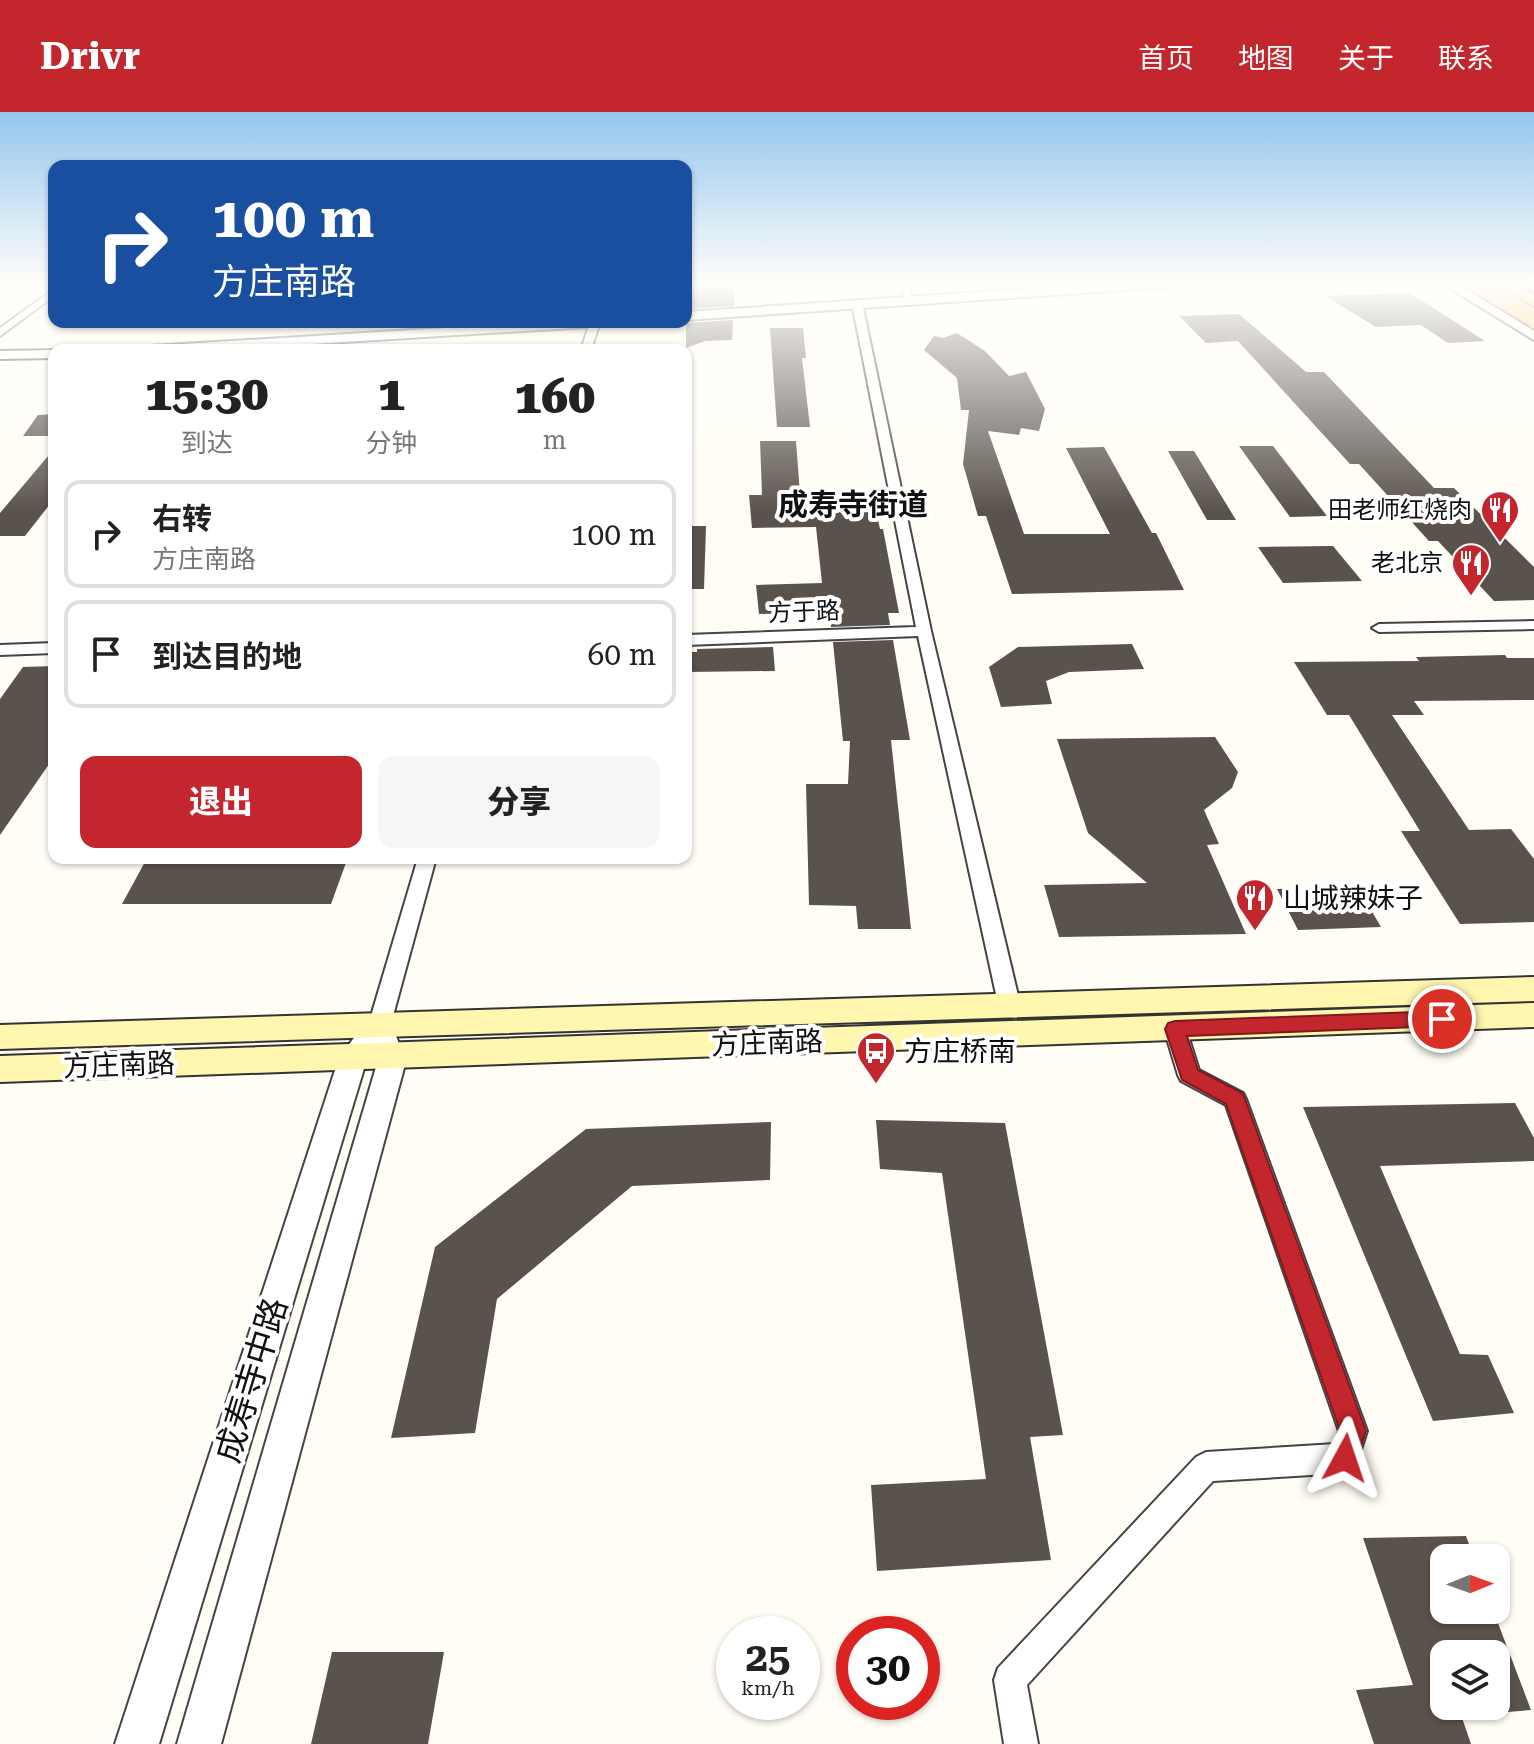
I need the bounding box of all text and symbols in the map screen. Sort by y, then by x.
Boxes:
text: Drivr [40,34,140,78]
text: 首页 [1138,42,1194,75]
text: 地图 [1238,42,1294,75]
text: 关于 [1338,42,1394,75]
text: 联系 [1438,42,1494,75]
text: 100 m [212,185,374,251]
icon: right [80,192,184,296]
text: 方庄南路 [212,261,356,303]
text: 15:30 [145,366,268,422]
text: 1 [378,366,405,422]
text: 160 [514,369,595,425]
text: m [543,425,567,455]
text: 到达 [181,428,233,458]
text: 分钟 [365,428,417,458]
district label: 成寿寺街道 [778,487,928,522]
restaurant icon: 田老师红烧肉 [1479,489,1521,544]
place label: 田老师红烧肉 [1328,496,1472,524]
text: 右转 [152,501,212,536]
icon: right [84,512,128,556]
text: 100 m [571,517,656,552]
restaurant icon: 老北京 [1450,542,1492,597]
text: 方庄南路 [152,544,256,574]
place label: 老北京 [1371,549,1443,577]
street label: 方于路 [768,597,840,627]
icon: arrive [84,632,128,676]
text: 60 m [587,637,656,672]
text: 到达目的地 [152,639,302,674]
button: 退出 [80,756,362,848]
button: 分享 [378,756,660,848]
restaurant icon: 山城辣妹子 [1234,877,1276,932]
place label: 山城辣妹子 [1283,882,1423,915]
pin [1408,985,1476,1053]
icon: arrive [1420,997,1464,1041]
street label: 方庄南路 [710,1025,824,1061]
bus stop icon: 方庄桥南 [855,1030,897,1085]
place label: 方庄桥南 [904,1035,1016,1068]
street label: 方庄南路 [62,1047,176,1083]
street label: 成寿寺中路 [207,1293,295,1467]
position arrow [1303,1416,1387,1500]
north arrow [1430,1544,1510,1624]
map controls [1430,1544,1510,1720]
speed limit sign: 30 [836,1616,940,1720]
text: 25 [746,1634,790,1681]
button: layers [1430,1640,1510,1720]
text: km/h [741,1676,795,1700]

